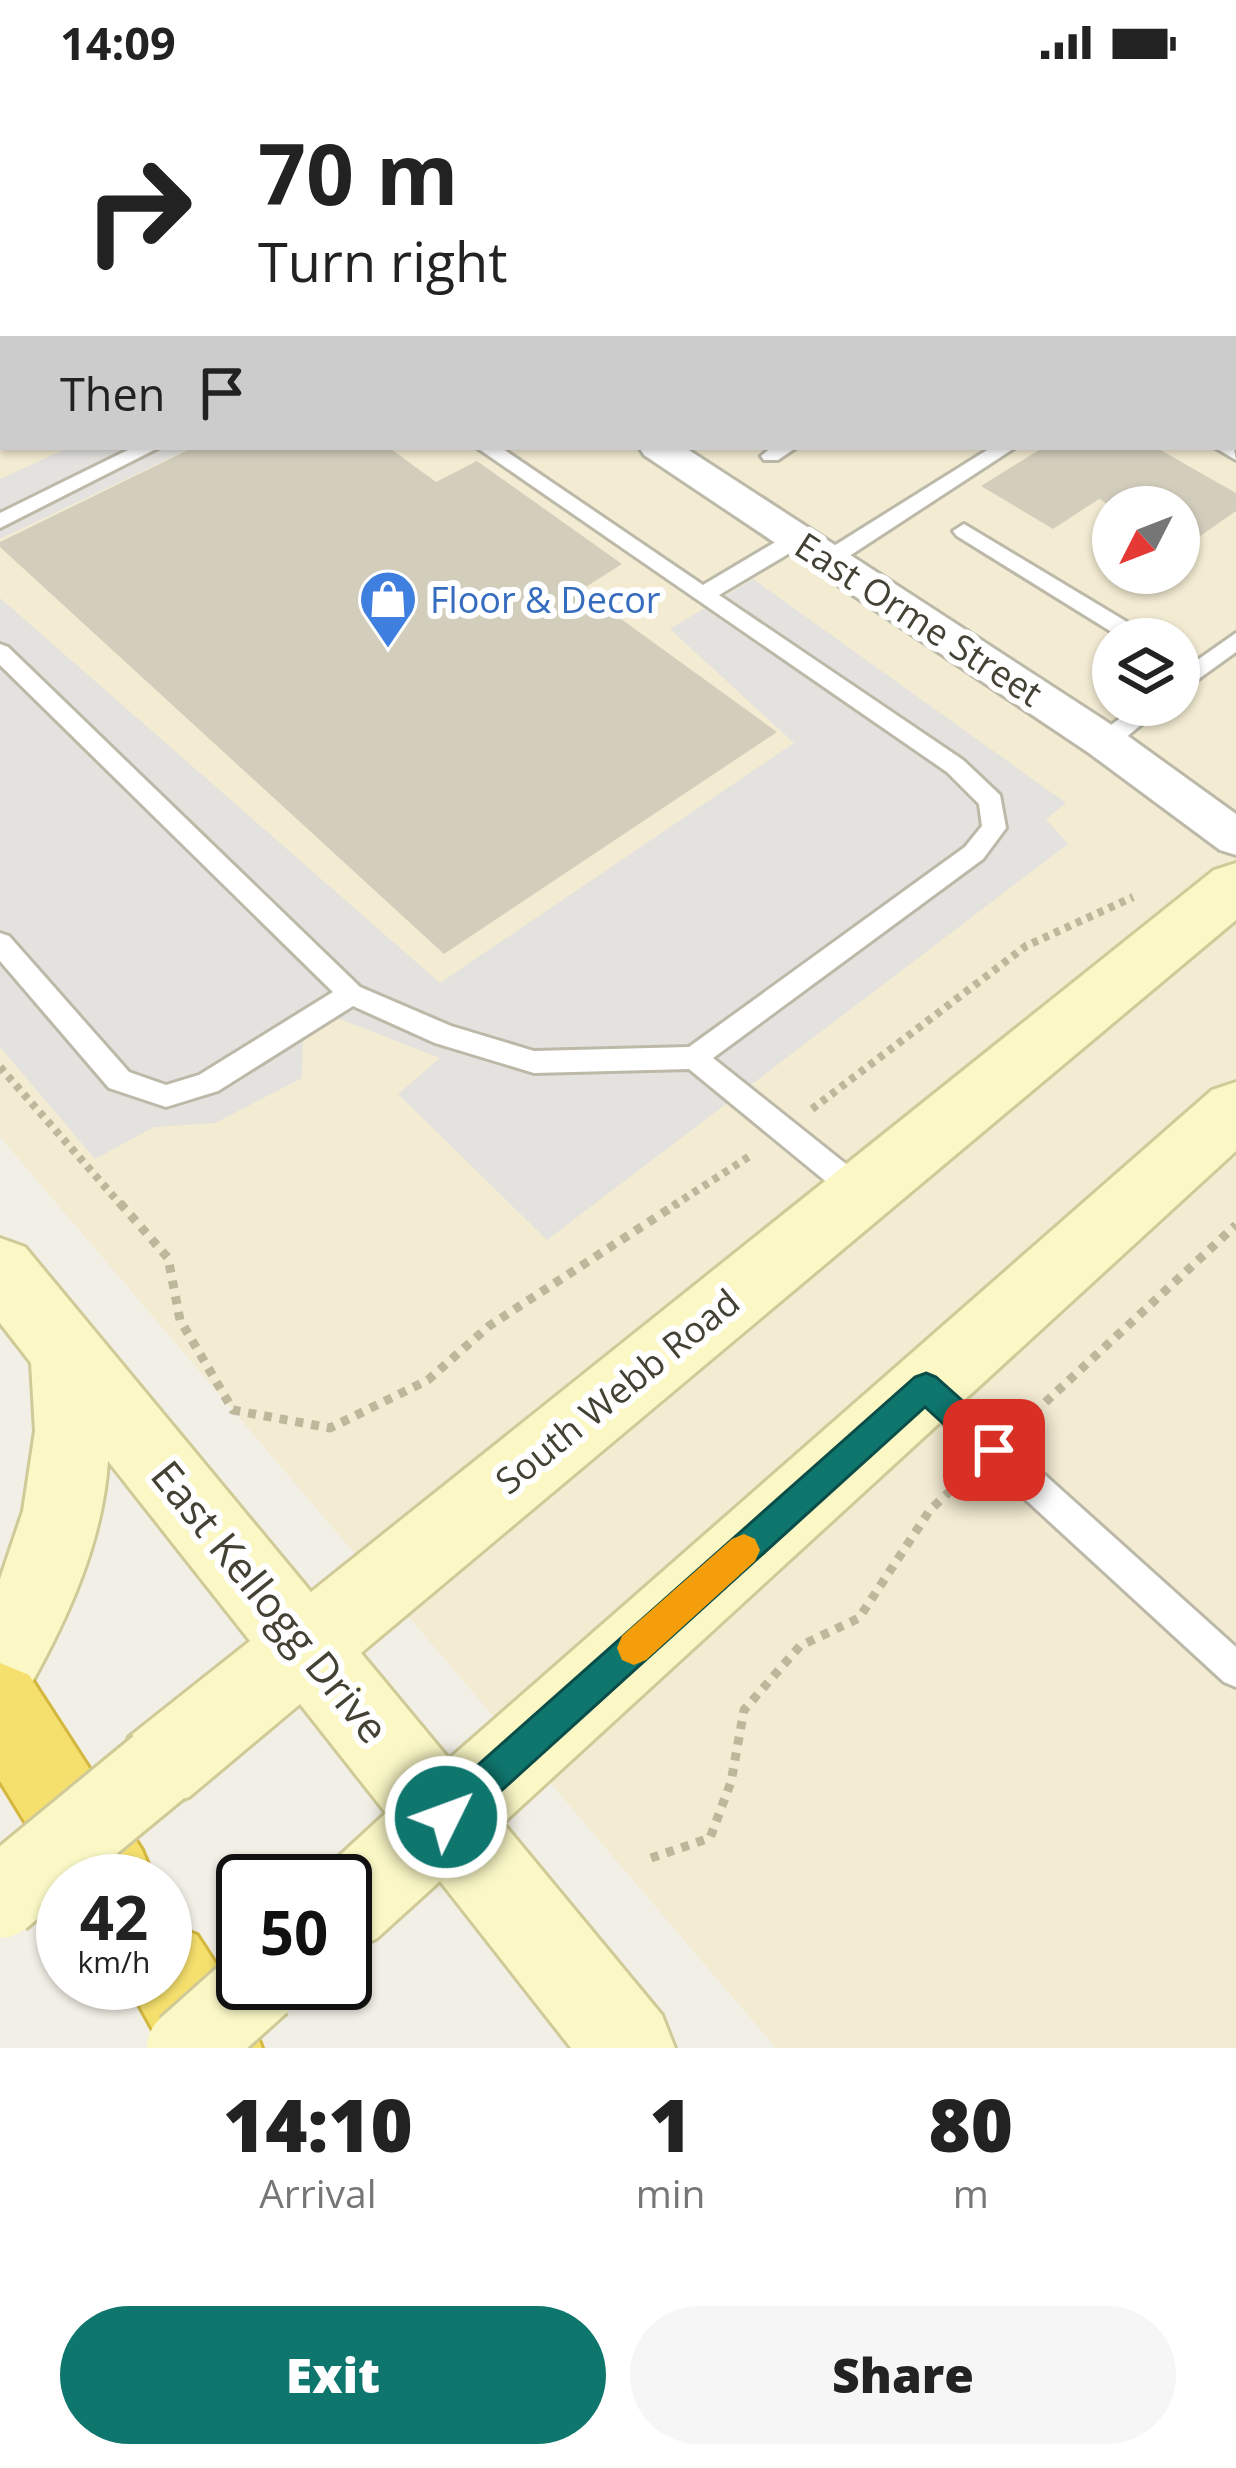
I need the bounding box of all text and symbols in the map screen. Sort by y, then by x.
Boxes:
text: 14:09 [60,12,176,73]
text: 70 m [258,115,458,230]
icon: right [60,132,216,288]
text: Turn right [258,224,507,298]
icon: arrive [189,360,255,426]
text: Then [60,363,165,424]
north arrow [1092,486,1200,594]
map controls [1092,486,1200,726]
street label: East Orme Street [786,521,1052,717]
shop icon: Floor & Decor [357,568,419,650]
place label: Floor & Decor [430,575,661,624]
button: layers [1092,618,1200,726]
street label: South Webb Road [485,1277,749,1505]
pin [943,1399,1045,1501]
icon: arrive [961,1417,1027,1483]
street label: East Kellogg Drive [139,1448,403,1754]
position arrow [383,1754,509,1880]
speed limit sign: 50 [216,1854,372,2010]
text: 42 [80,1876,148,1958]
text: km/h [78,1941,150,1982]
text: 14:10 [223,2075,413,2173]
text: 1 [650,2075,692,2173]
text: 80 [929,2075,1013,2173]
text: Arrival [259,2166,377,2219]
text: min [636,2166,706,2219]
text: m [953,2166,989,2219]
button: Exit [60,2306,606,2444]
button: Share [630,2306,1176,2444]

